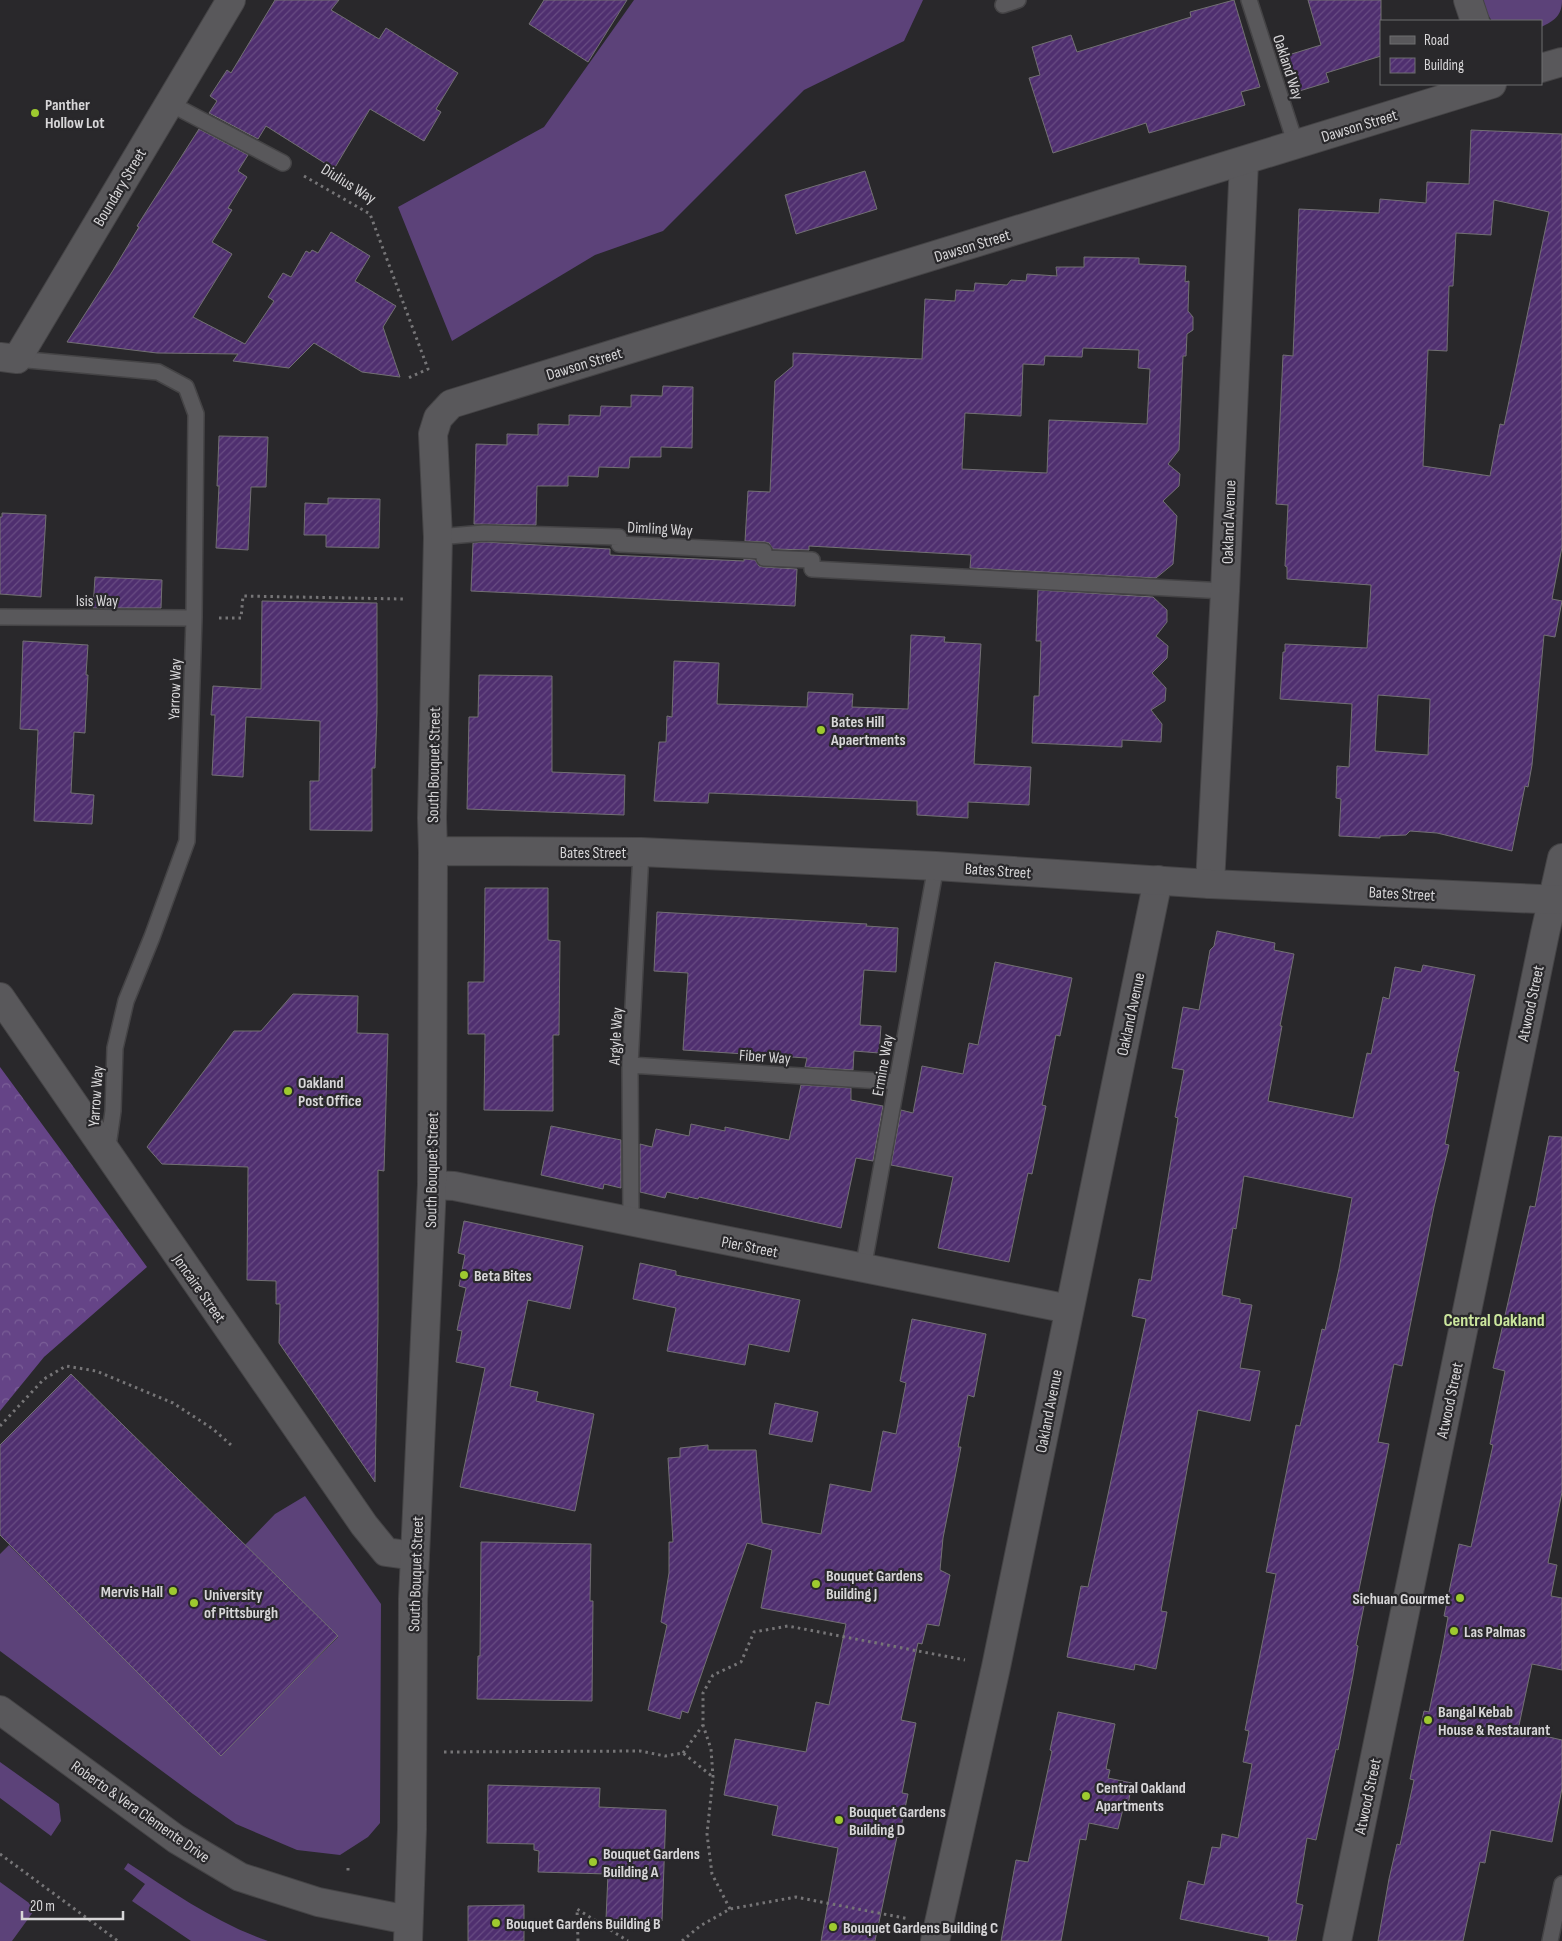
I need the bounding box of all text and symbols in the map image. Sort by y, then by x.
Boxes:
legend [1380,20,1542,85]
text: Road [1424,31,1449,50]
street label: Oakland Way [1268,32,1307,102]
text: Building [1424,56,1464,75]
place label: Panther Hollow Lot [45,96,105,133]
street label: Dawson Street [1319,106,1400,147]
marker: Panther Hollow Lot [29,107,41,119]
street label: Boundary Street [90,145,151,230]
street label: Diulius Way [317,160,379,208]
street label: Dawson Street [932,226,1013,267]
street label: Dawson Street [544,344,625,385]
street label: Oakland Avenue [1219,480,1240,565]
street label: Dimling Way [627,518,693,541]
street label: Isis Way [76,592,118,611]
street label: Yarrow Way [165,658,186,720]
street label: South Bouquet Street [424,707,445,823]
place label: Bates Hill Apaertments [830,713,906,750]
marker: Bates Hill Apaertments [815,724,827,736]
street label: Bates Street [560,844,626,863]
street label: Bates Street [964,860,1032,883]
street label: Bates Street [1368,883,1436,906]
street label: Atwood Street [1514,964,1549,1044]
street label: Oakland Avenue [1113,971,1150,1058]
street label: Argyle Way [605,1007,627,1066]
street label: Ermine Way [869,1033,898,1098]
street label: Fiber Way [738,1046,791,1069]
street label: Yarrow Way [85,1065,108,1127]
place label: Oakland Post Office [298,1074,362,1111]
marker: Oakland Post Office [282,1085,294,1097]
street label: South Bouquet Street [422,1112,443,1228]
street label: Pier Street [720,1233,780,1262]
street label: Joncaire Street [168,1250,229,1327]
place label: Beta Bites [474,1267,532,1286]
marker: Beta Bites [458,1269,470,1281]
district label: Central Oakland [1443,1310,1545,1331]
street label: Atwood Street [1433,1361,1468,1441]
street label: Oakland Avenue [1032,1368,1067,1454]
street label: South Bouquet Street [405,1516,428,1632]
place label: Bouquet Gardens Building J [826,1567,923,1604]
marker: Bouquet Gardens Building J [810,1578,822,1590]
place label: Mervis Hall [101,1583,163,1602]
marker: Mervis Hall [167,1585,179,1597]
place label: University of Pittsburgh [204,1586,278,1623]
place label: Sichuan Gourmet [1353,1590,1450,1609]
marker: Sichuan Gourmet [1454,1592,1466,1604]
marker: University of Pittsburgh [188,1597,200,1609]
place label: Las Palmas [1464,1623,1526,1642]
marker: Las Palmas [1448,1625,1460,1637]
place label: Bangal Kebab House & Restaurant [1438,1703,1550,1740]
marker: Bangal Kebab House & Restaurant [1422,1714,1434,1726]
street label: Roberto & Vera Clemente Drive [67,1757,213,1867]
street label: Atwood Street [1351,1757,1386,1837]
place label: Central Oakland Apartments [1095,1779,1186,1816]
marker: Central Oakland Apartments [1080,1790,1092,1802]
place label: Bouquet Gardens Building D [849,1803,946,1840]
marker: Bouquet Gardens Building D [833,1814,845,1826]
place label: Bouquet Gardens Building A [603,1845,700,1882]
marker: Bouquet Gardens Building A [587,1856,599,1868]
scale bar [22,1888,124,1920]
text: 20 m [30,1897,55,1916]
place label: Bouquet Gardens Building B [506,1915,661,1934]
marker: Bouquet Gardens Building B [490,1917,502,1929]
place label: Bouquet Gardens Building C [843,1919,998,1938]
marker: Bouquet Gardens Building C [827,1921,839,1933]

